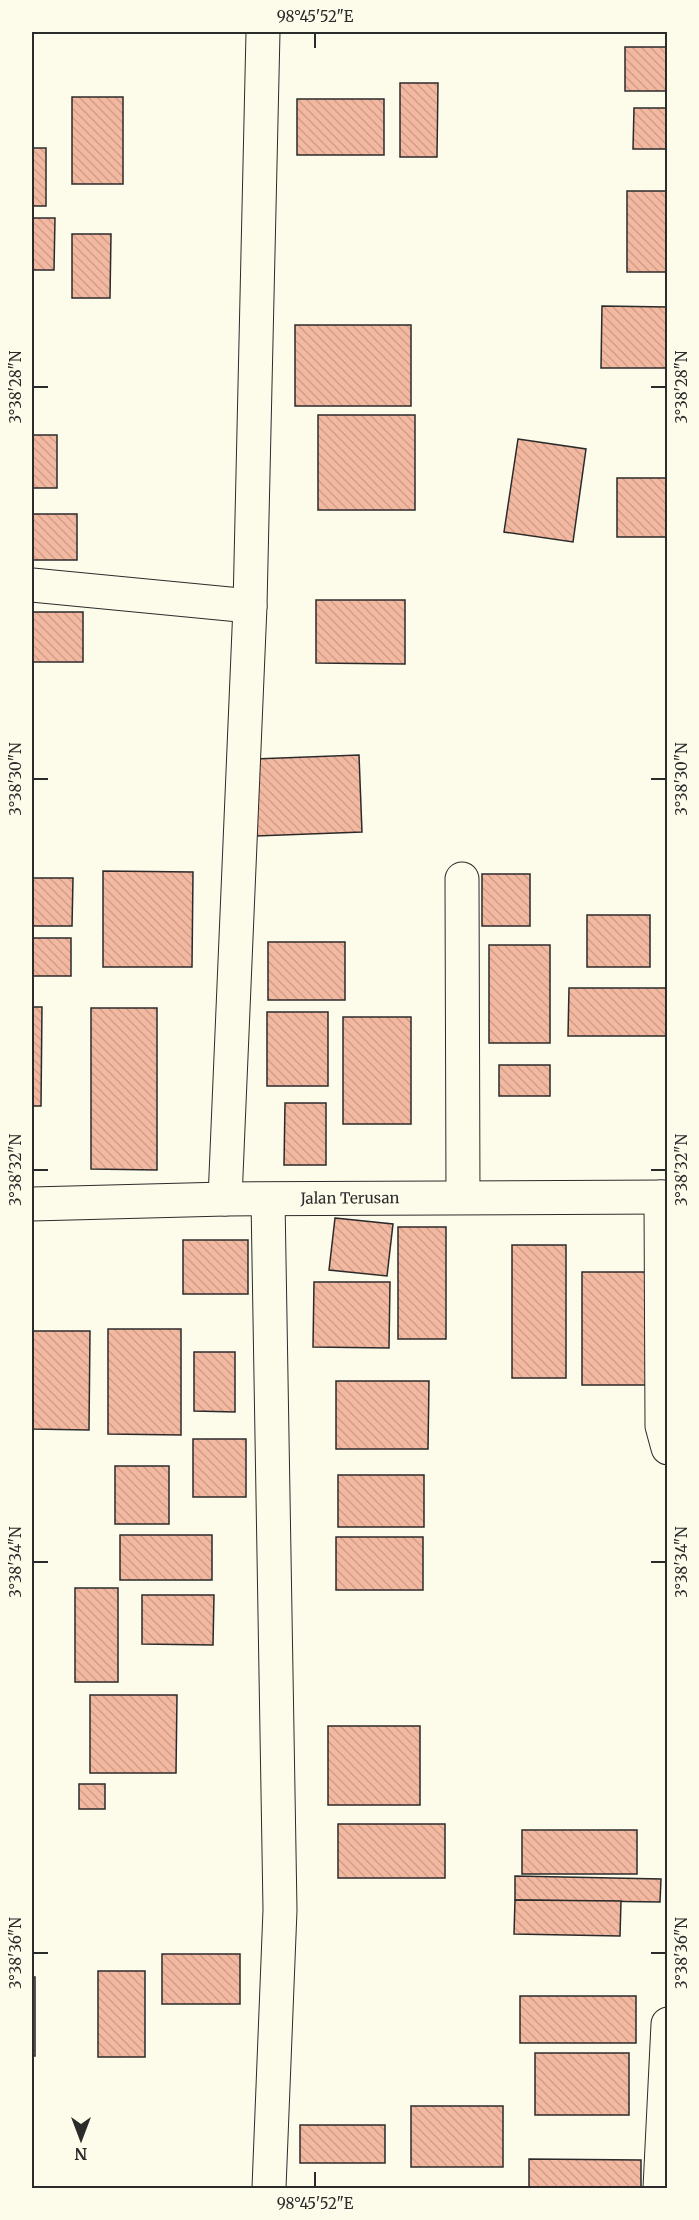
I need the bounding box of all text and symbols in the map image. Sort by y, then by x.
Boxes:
text: 98°45'52"E [277,7,354,26]
text: 3°38'28"N [6,350,25,423]
text: 3°38'28"N [672,350,691,423]
text: 3°38'30"N [6,742,25,816]
text: 3°38'30"N [672,742,691,816]
text: 3°38'32"N [6,1134,25,1206]
text: 3°38'32"N [672,1134,691,1206]
street label: Jalan Terusan [299,1188,400,1208]
text: 3°38'34"N [6,1526,25,1598]
text: 3°38'34"N [672,1526,691,1598]
text: 3°38'36"N [6,1917,25,1989]
text: 3°38'36"N [672,1917,691,1989]
north arrow [51,2109,111,2169]
text: N [74,2144,87,2164]
text: 98°45'52"E [277,2194,354,2213]

